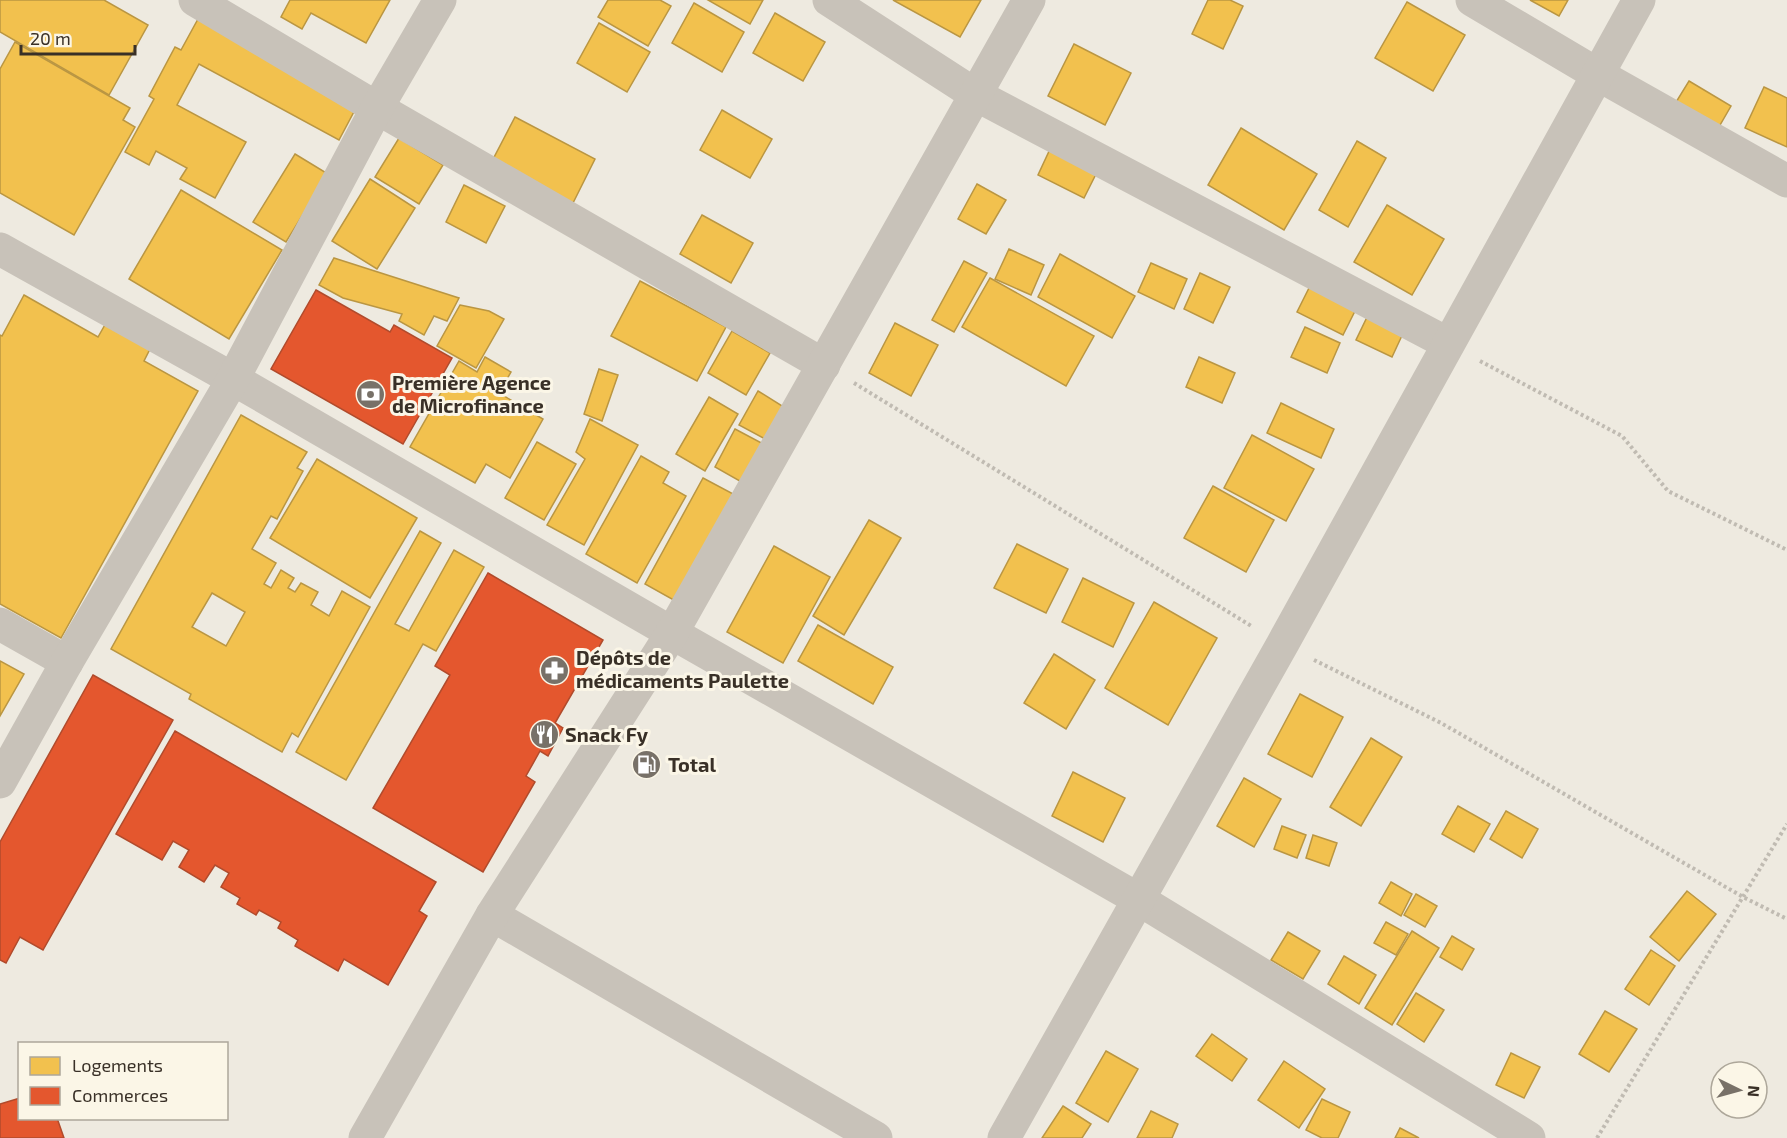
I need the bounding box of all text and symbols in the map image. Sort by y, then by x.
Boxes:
scale bar [21,18,135,56]
text: 20 m [30,27,71,49]
place label: Première Agence de Microfinance [392,370,551,417]
bank icon: Première Agence de Microfinance [355,378,387,410]
place label: Dépôts de médicaments Paulette [576,645,789,692]
pharmacy icon: Dépôts de médicaments Paulette [539,654,571,686]
restaurant icon: Snack Fy [528,719,560,751]
place label: Snack Fy [565,722,649,747]
fuel station icon: Total [631,749,663,781]
place label: Total [668,752,716,776]
legend [18,1042,228,1120]
text: Logements [72,1054,163,1076]
north arrow [1709,1060,1769,1120]
text: Commerces [72,1084,168,1106]
text: N [1744,1085,1764,1098]

